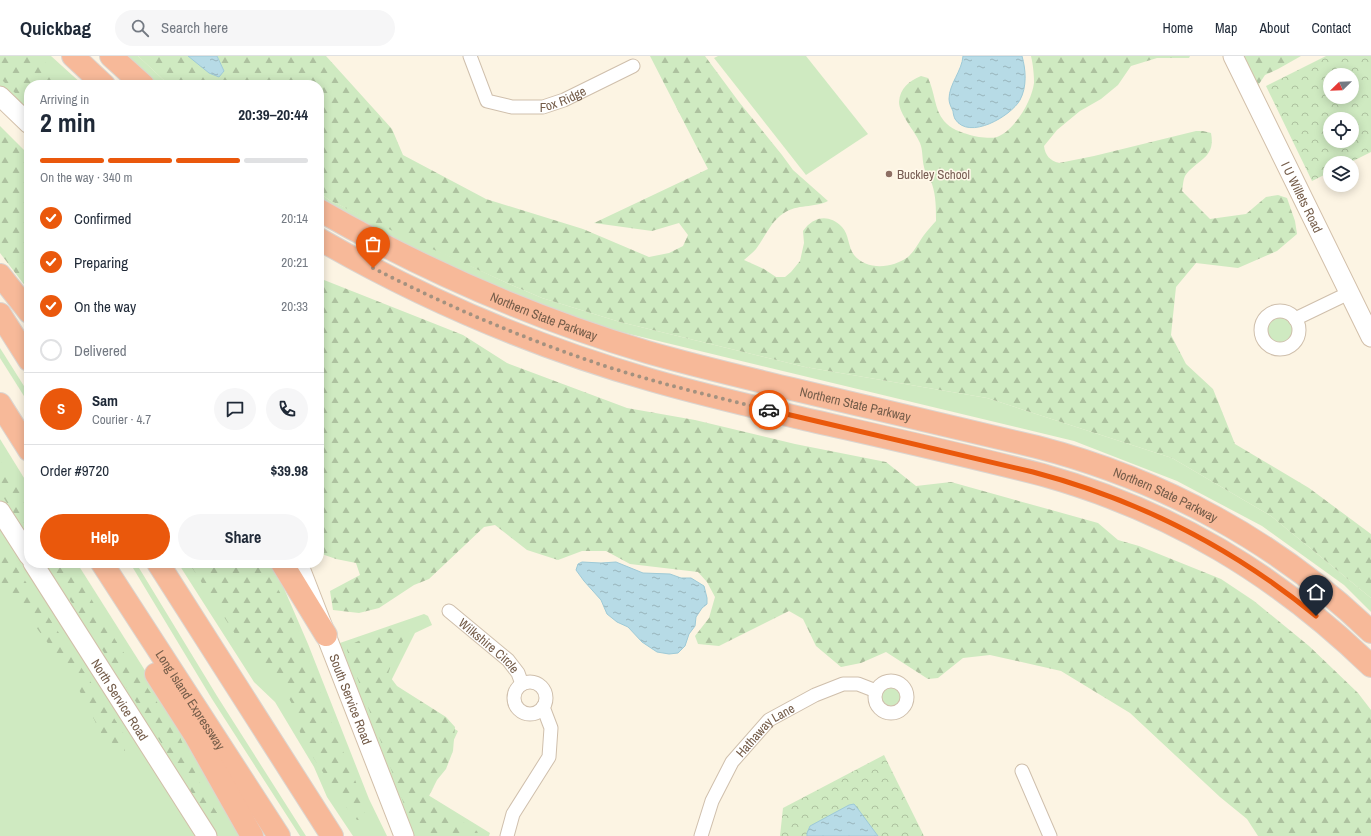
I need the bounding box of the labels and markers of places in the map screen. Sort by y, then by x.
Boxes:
place label: Buckley School [897,166,970,183]
marker: Buckley School [884,169,894,179]
pin [356,227,390,268]
pin [1299,575,1333,616]

